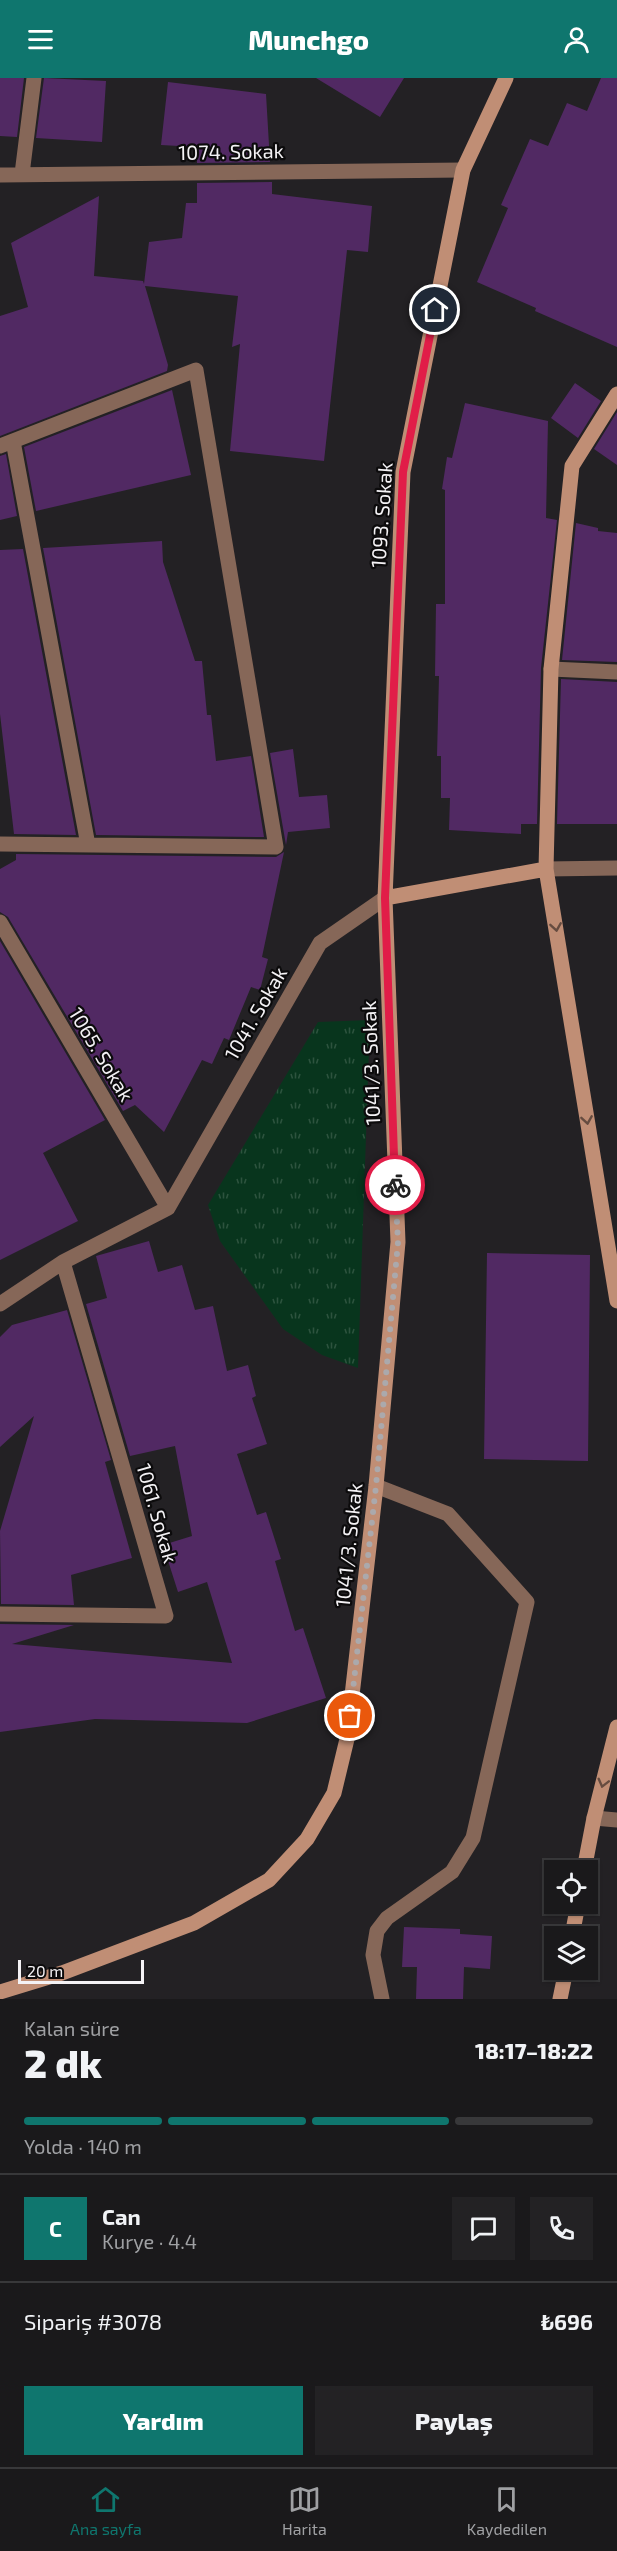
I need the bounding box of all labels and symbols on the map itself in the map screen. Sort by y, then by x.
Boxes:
street label: 1074. Sokak [178,138,284,164]
pin [409,284,460,335]
street label: 1093. Sokak [365,462,397,568]
one-way arrow [549,923,561,932]
street label: 1041. Sokak [219,962,291,1064]
street label: 1041/3. Sokak [356,1000,384,1126]
street label: 1065. Sokak [65,1003,139,1105]
one-way arrow [581,1115,593,1124]
courier [365,1155,425,1215]
street label: 1061. Sokak [132,1460,184,1566]
street label: 1041/3. Sokak [330,1482,366,1608]
pin [324,1690,375,1741]
one-way arrow [597,1778,610,1788]
scale bar [18,1957,144,1984]

